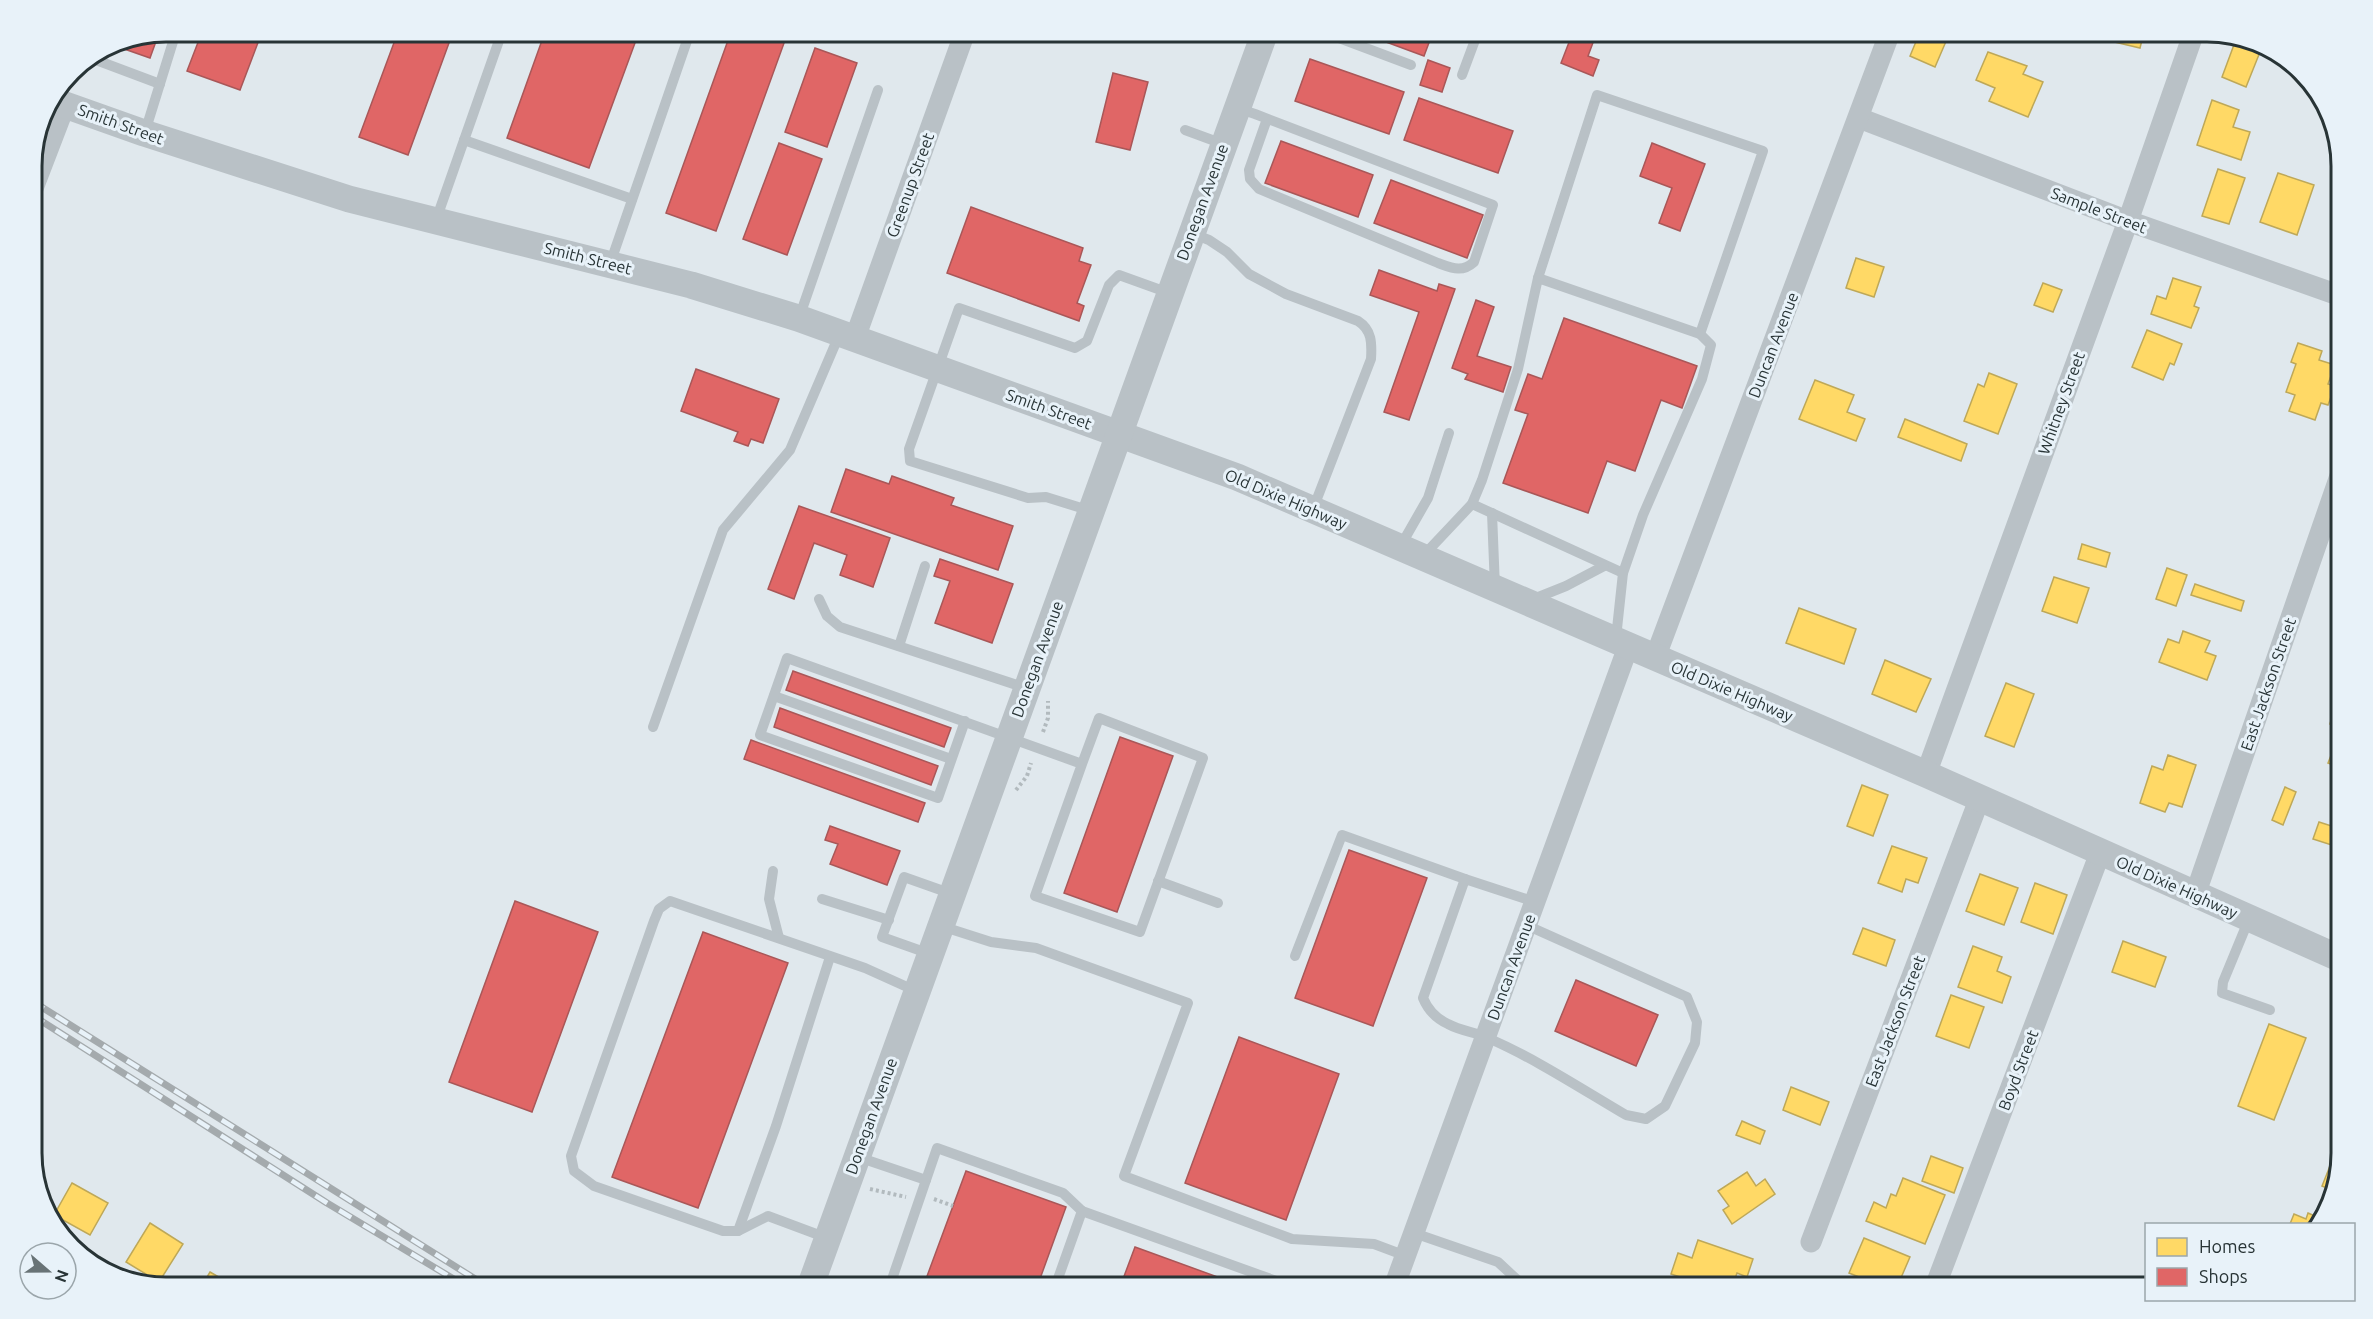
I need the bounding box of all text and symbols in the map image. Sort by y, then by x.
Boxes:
street label: Smith Street [76,100,167,148]
street label: Greenup Street [883,129,938,240]
street label: Donegan Avenue [1173,141,1231,263]
street label: Sample Street [2049,183,2150,237]
street label: Smith Street [542,238,634,278]
street label: Duncan Avenue [1745,290,1801,400]
street label: Whitney Street [2034,348,2088,457]
street label: Smith Street [1004,385,1095,433]
street label: Old Dixie Highway [1222,465,1350,533]
street label: Donegan Avenue [1008,598,1066,720]
street label: East Jackson Street [2237,614,2299,753]
street label: Old Dixie Highway [1668,657,1796,725]
street label: Old Dixie Highway [2114,852,2241,922]
street label: Duncan Avenue [1483,911,1539,1023]
street label: East Jackson Street [1862,952,1929,1089]
street label: Boyd Street [1994,1027,2042,1113]
street label: Donegan Avenue [842,1055,900,1177]
legend [2145,1223,2355,1301]
text: Homes [2199,1236,2256,1256]
north arrow [18,1241,78,1301]
text: Shops [2199,1266,2248,1286]
text: N [52,1267,73,1285]

